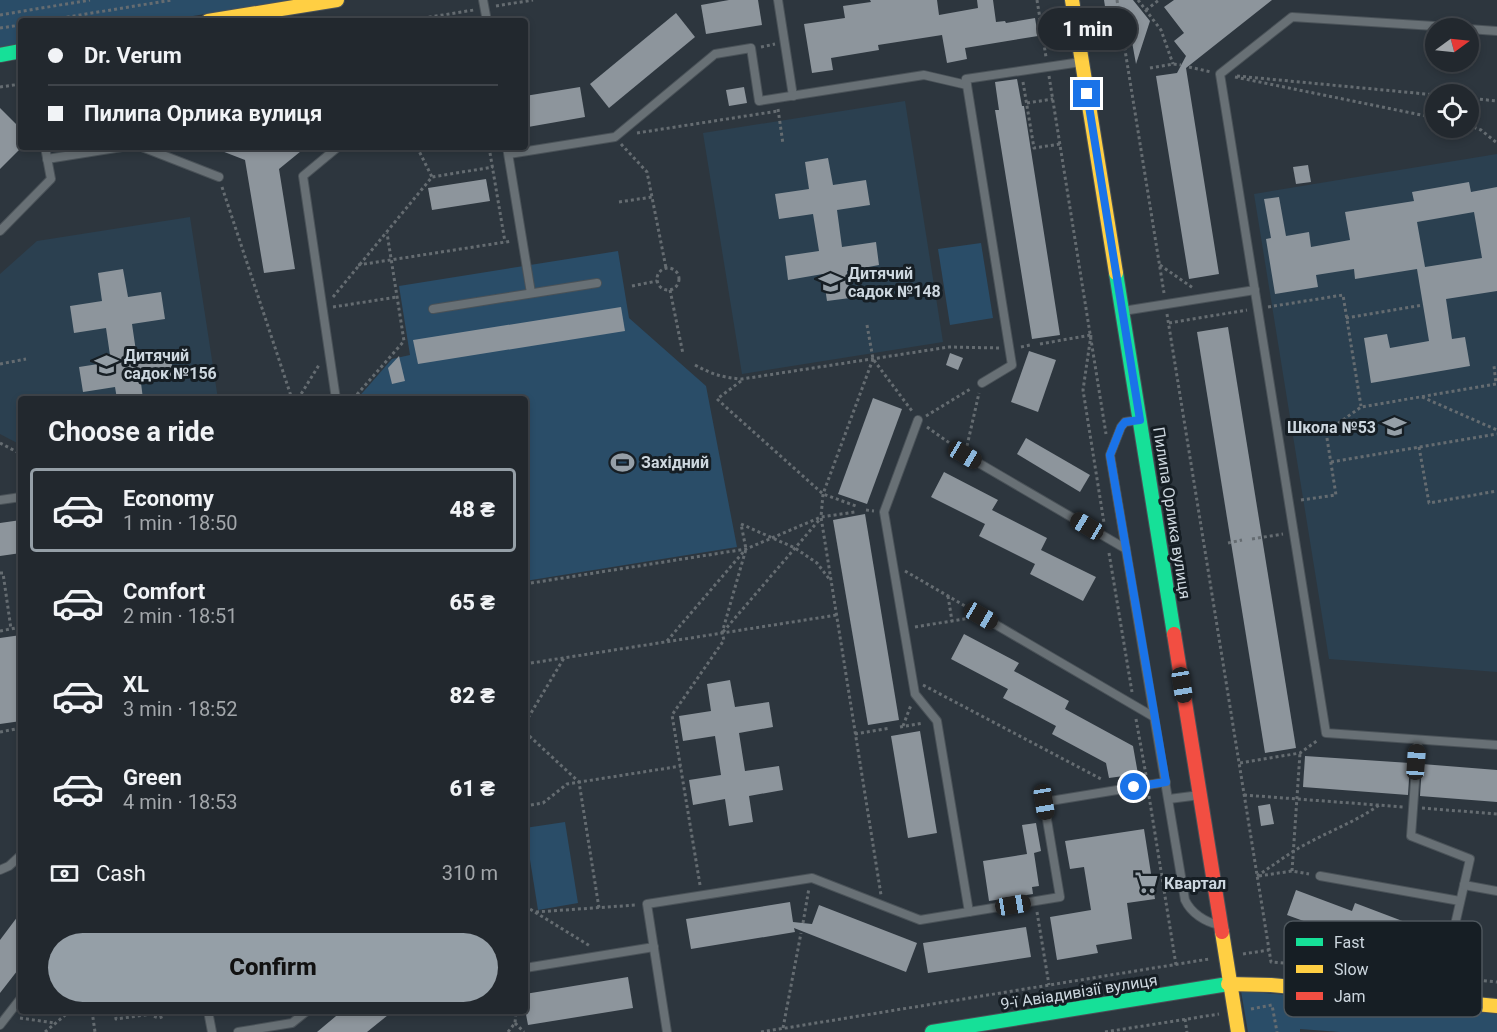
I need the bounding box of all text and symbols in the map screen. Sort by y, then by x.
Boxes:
callout: 1 min [1038,7,1136,49]
text: 1 min [1062,17,1113,41]
north arrow [1425,18,1479,72]
map controls [1425,18,1479,138]
text: Dr. Verum [84,43,182,68]
route end [1073,80,1100,107]
button: locate [1425,84,1479,138]
text: Пилипа Орлика вулиця [84,101,322,126]
place label: Дитячий садок №148 [848,264,941,301]
school or university icon: Дитячий садок №148 [817,269,843,295]
place label: Дитячий садок №156 [124,346,217,383]
school or university icon: Дитячий садок №156 [93,351,119,377]
school or university icon: Школа №53 [1381,414,1407,440]
text: Choose a ride [48,416,214,448]
place label: Школа №53 [1287,418,1376,437]
street label: Пилипа Орлика вулиця [1149,426,1195,600]
car [945,438,985,472]
sports icon: Західний [610,449,636,475]
place label: Західний [641,453,709,472]
icon: car [51,483,105,537]
text: Economy [123,486,214,511]
text: 48 ₴ [449,497,495,522]
car [1067,509,1107,543]
text: 1 min · 18:50 [123,511,238,535]
icon: car [51,576,105,630]
text: Comfort [123,579,205,604]
text: 65 ₴ [449,590,495,615]
car [961,599,1001,633]
text: 2 min · 18:51 [123,604,238,628]
car [1170,666,1194,704]
icon: car [51,669,105,723]
text: XL [123,672,149,697]
text: 82 ₴ [449,683,495,708]
text: 3 min · 18:52 [123,697,238,721]
car [1406,743,1426,781]
icon: car [51,762,105,816]
text: Green [123,765,182,790]
route start [1120,773,1147,800]
text: 61 ₴ [449,776,495,801]
car [1032,783,1056,821]
text: 4 min · 18:53 [123,790,238,814]
icon: cash [48,857,81,890]
text: Cash [96,861,146,886]
text: 310 m [442,861,498,885]
supermarket icon: Квартал [1133,870,1159,896]
place label: Квартал [1164,874,1226,893]
car [994,893,1032,917]
legend [1284,921,1482,1017]
button: Confirm [48,933,498,1002]
text: Fast [1334,933,1365,952]
text: Slow [1334,960,1369,979]
street label: 9-ї Авіадивізії вулиця [999,970,1159,1014]
text: Jam [1334,987,1366,1006]

